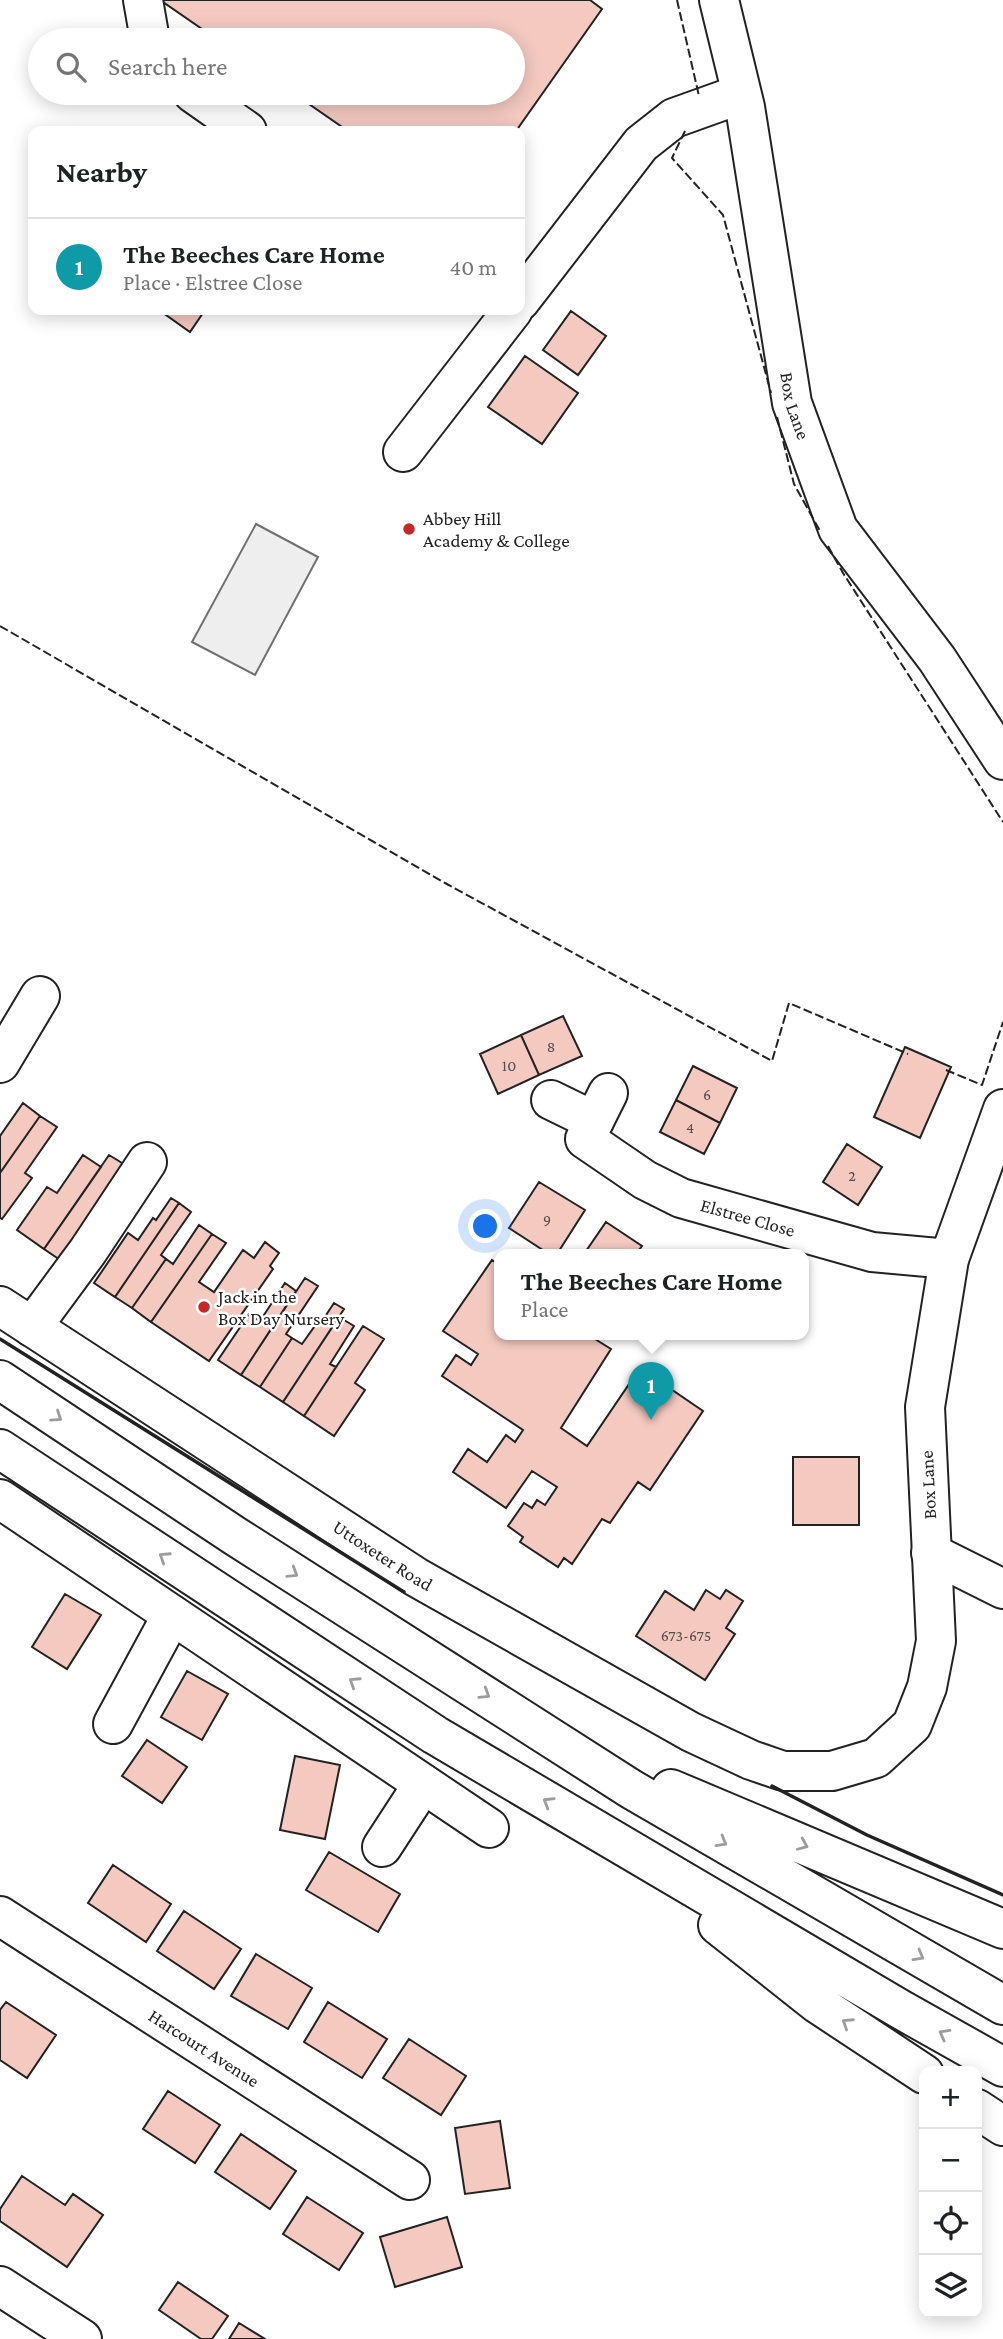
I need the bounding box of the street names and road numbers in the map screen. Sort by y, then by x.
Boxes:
street label: Box Lane [777,370,815,442]
street label: Elstree Close [698,1194,798,1240]
street label: Box Lane [916,1450,940,1520]
street label: Uttoxeter Road [329,1515,437,1595]
street label: Harcourt Avenue [145,2004,264,2091]

